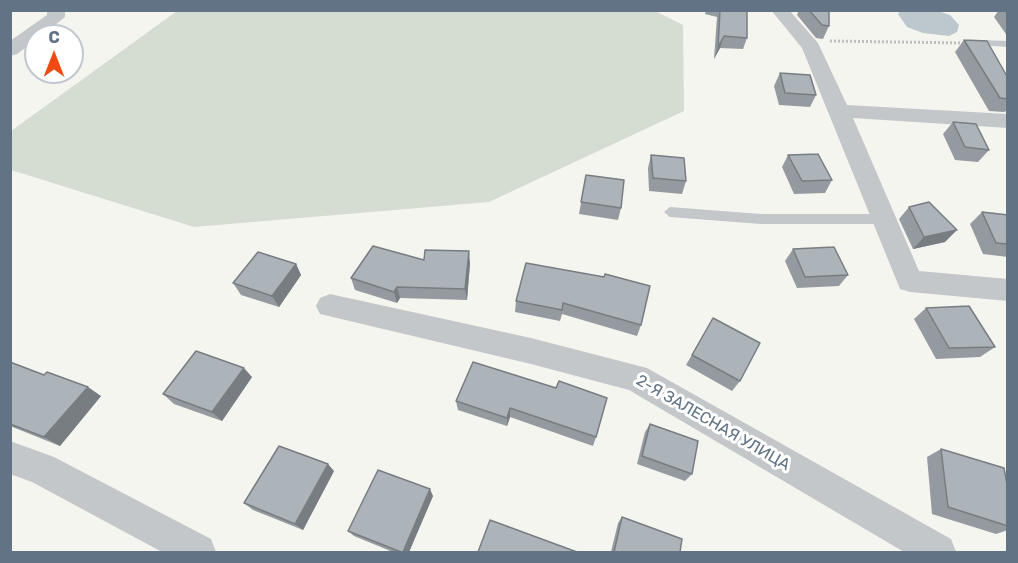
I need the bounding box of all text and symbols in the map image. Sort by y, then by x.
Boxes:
north arrow [24,24,84,84]
text: С [48,28,60,47]
street label: 2-Я ЗАЛЕСНАЯ УЛИЦА [633,371,793,475]

